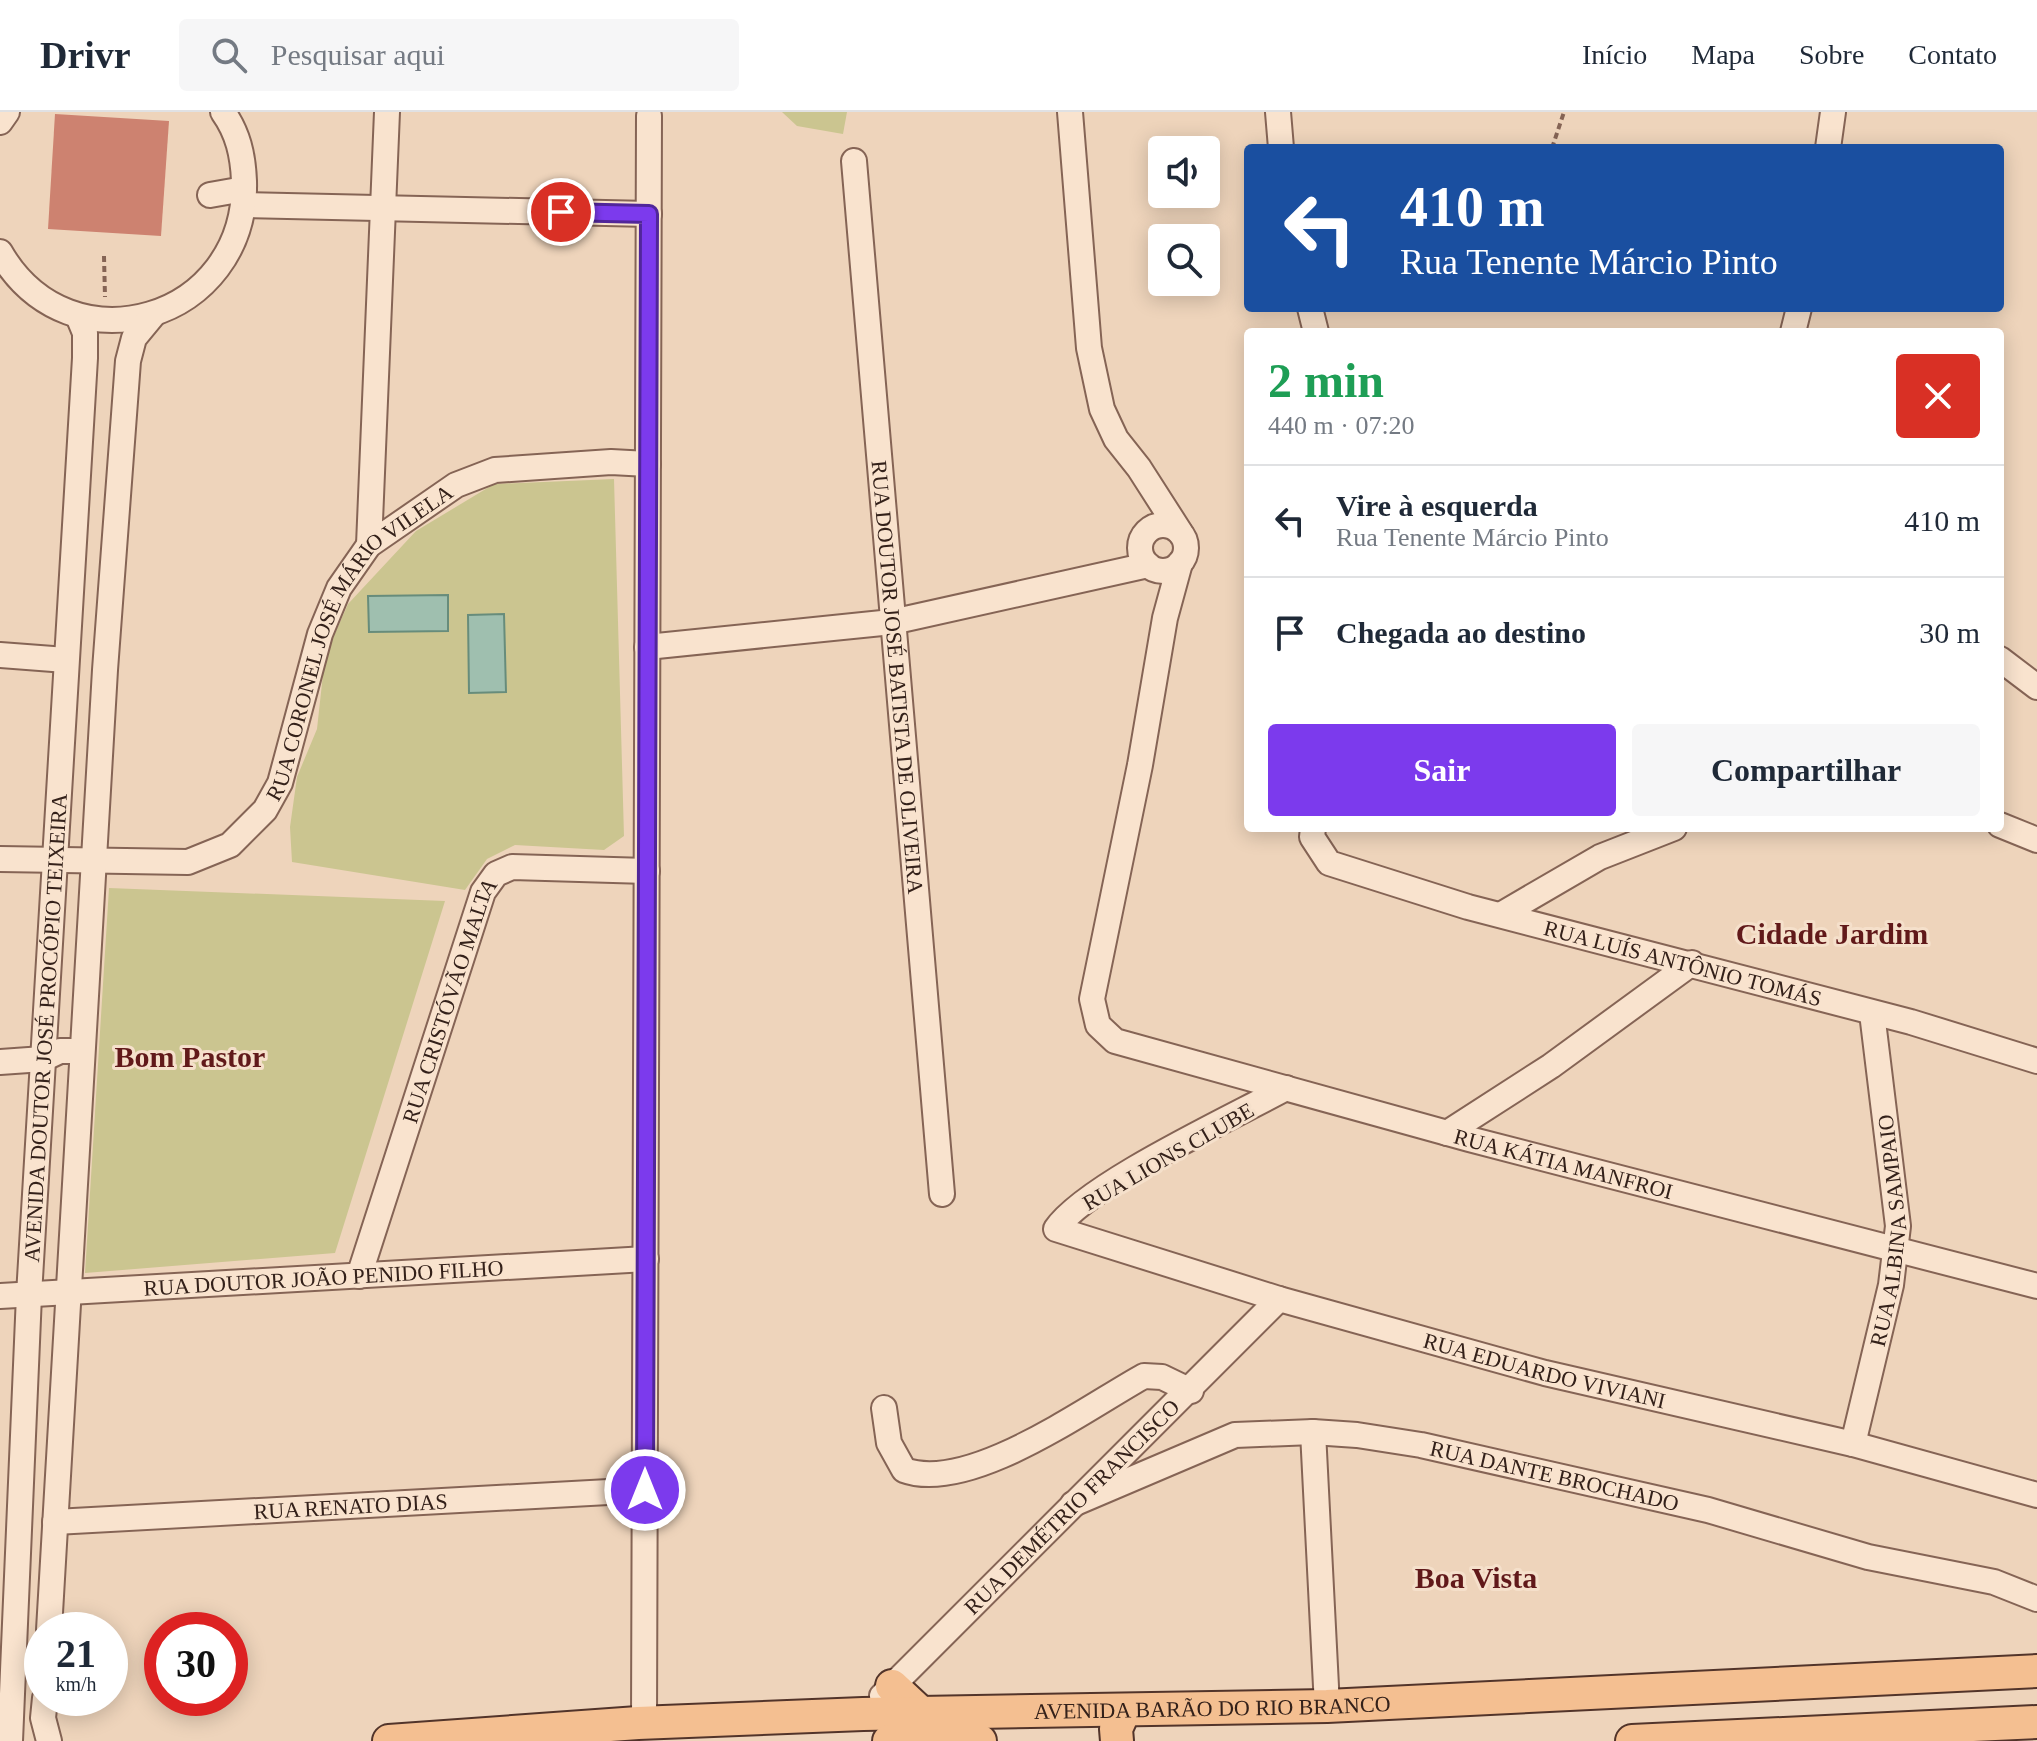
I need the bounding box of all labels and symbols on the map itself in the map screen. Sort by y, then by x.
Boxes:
pin [527,178,595,246]
street label: RUA DOUTOR JOSÉ BATISTA DE OLIVEIRA [867,459,928,895]
street label: RUA CORONEL JOSÉ MÁRIO VILELA [261,479,457,805]
street label: AVENIDA DOUTOR JOSÉ PROCÓPIO TEIXEIRA [19,793,72,1263]
street label: RUA CRISTÓVÃO MALTA [397,873,502,1126]
street label: RUA LUÍS ANTÔNIO TOMÁS [1541,915,1824,1011]
district label: Cidade Jardim [1736,917,1928,950]
district label: Bom Pastor [115,1040,265,1073]
street label: RUA LIONS CLUBE [1078,1097,1258,1216]
street label: RUA ALBINA SAMPAIO [1865,1113,1912,1349]
street label: RUA KÁTIA MANFROI [1451,1123,1675,1204]
street label: RUA DOUTOR JOÃO PENIDO FILHO [143,1255,504,1301]
street label: RUA EDUARDO VIVIANI [1421,1328,1668,1413]
street label: RUA DEMÉTRIO FRANCISCO [959,1394,1184,1619]
street label: RUA DANTE BROCHADO [1428,1435,1681,1516]
position arrow [603,1448,687,1532]
street label: RUA RENATO DIAS [253,1489,448,1524]
district label: Boa Vista [1415,1561,1537,1594]
speed limit sign: 30 [144,1612,248,1716]
street label: AVENIDA BARÃO DO RIO BRANCO [1034,1691,1391,1724]

